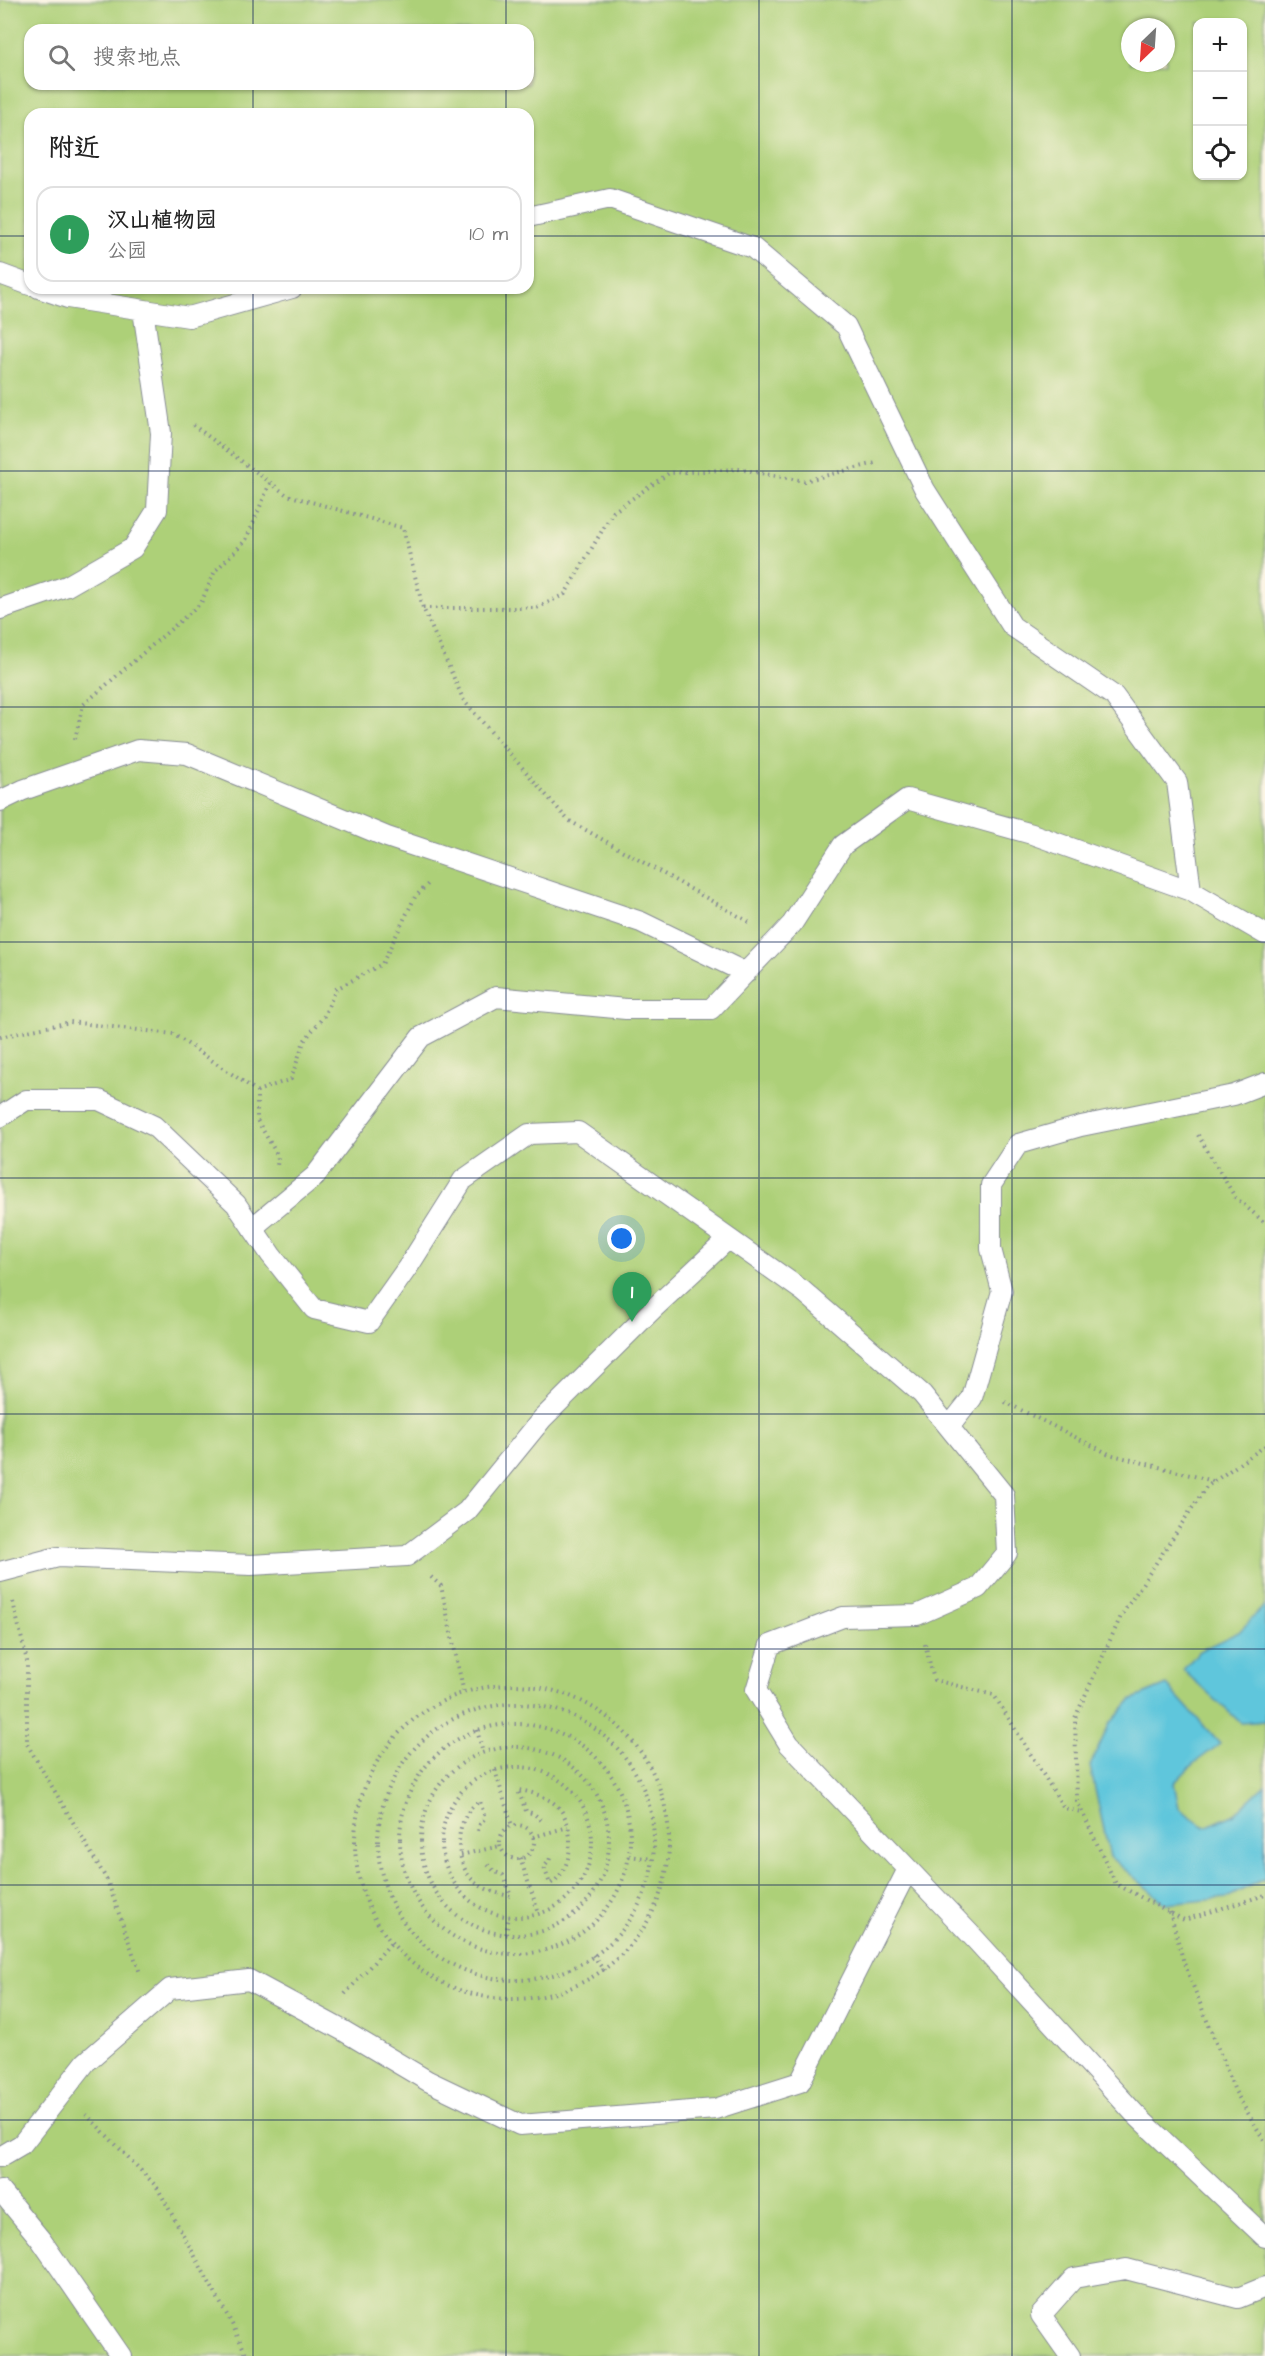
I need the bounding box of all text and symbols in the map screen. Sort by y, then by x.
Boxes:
north arrow [1121,18,1175,72]
map controls [1193,18,1247,180]
button: + [1193,18,1247,72]
search box [24,24,534,90]
icon: search [45,41,78,74]
text: 搜索地点 [93,42,181,73]
button: − [1193,72,1247,126]
button: locate [1193,126,1247,180]
text: 附近 [48,130,100,166]
text: 汉山植物园 [107,205,217,236]
text: 1 [68,220,71,248]
text: 10 m [469,220,508,248]
text: 公园 [107,237,147,265]
your location [607,1224,636,1253]
pin: 1 [612,1272,652,1322]

